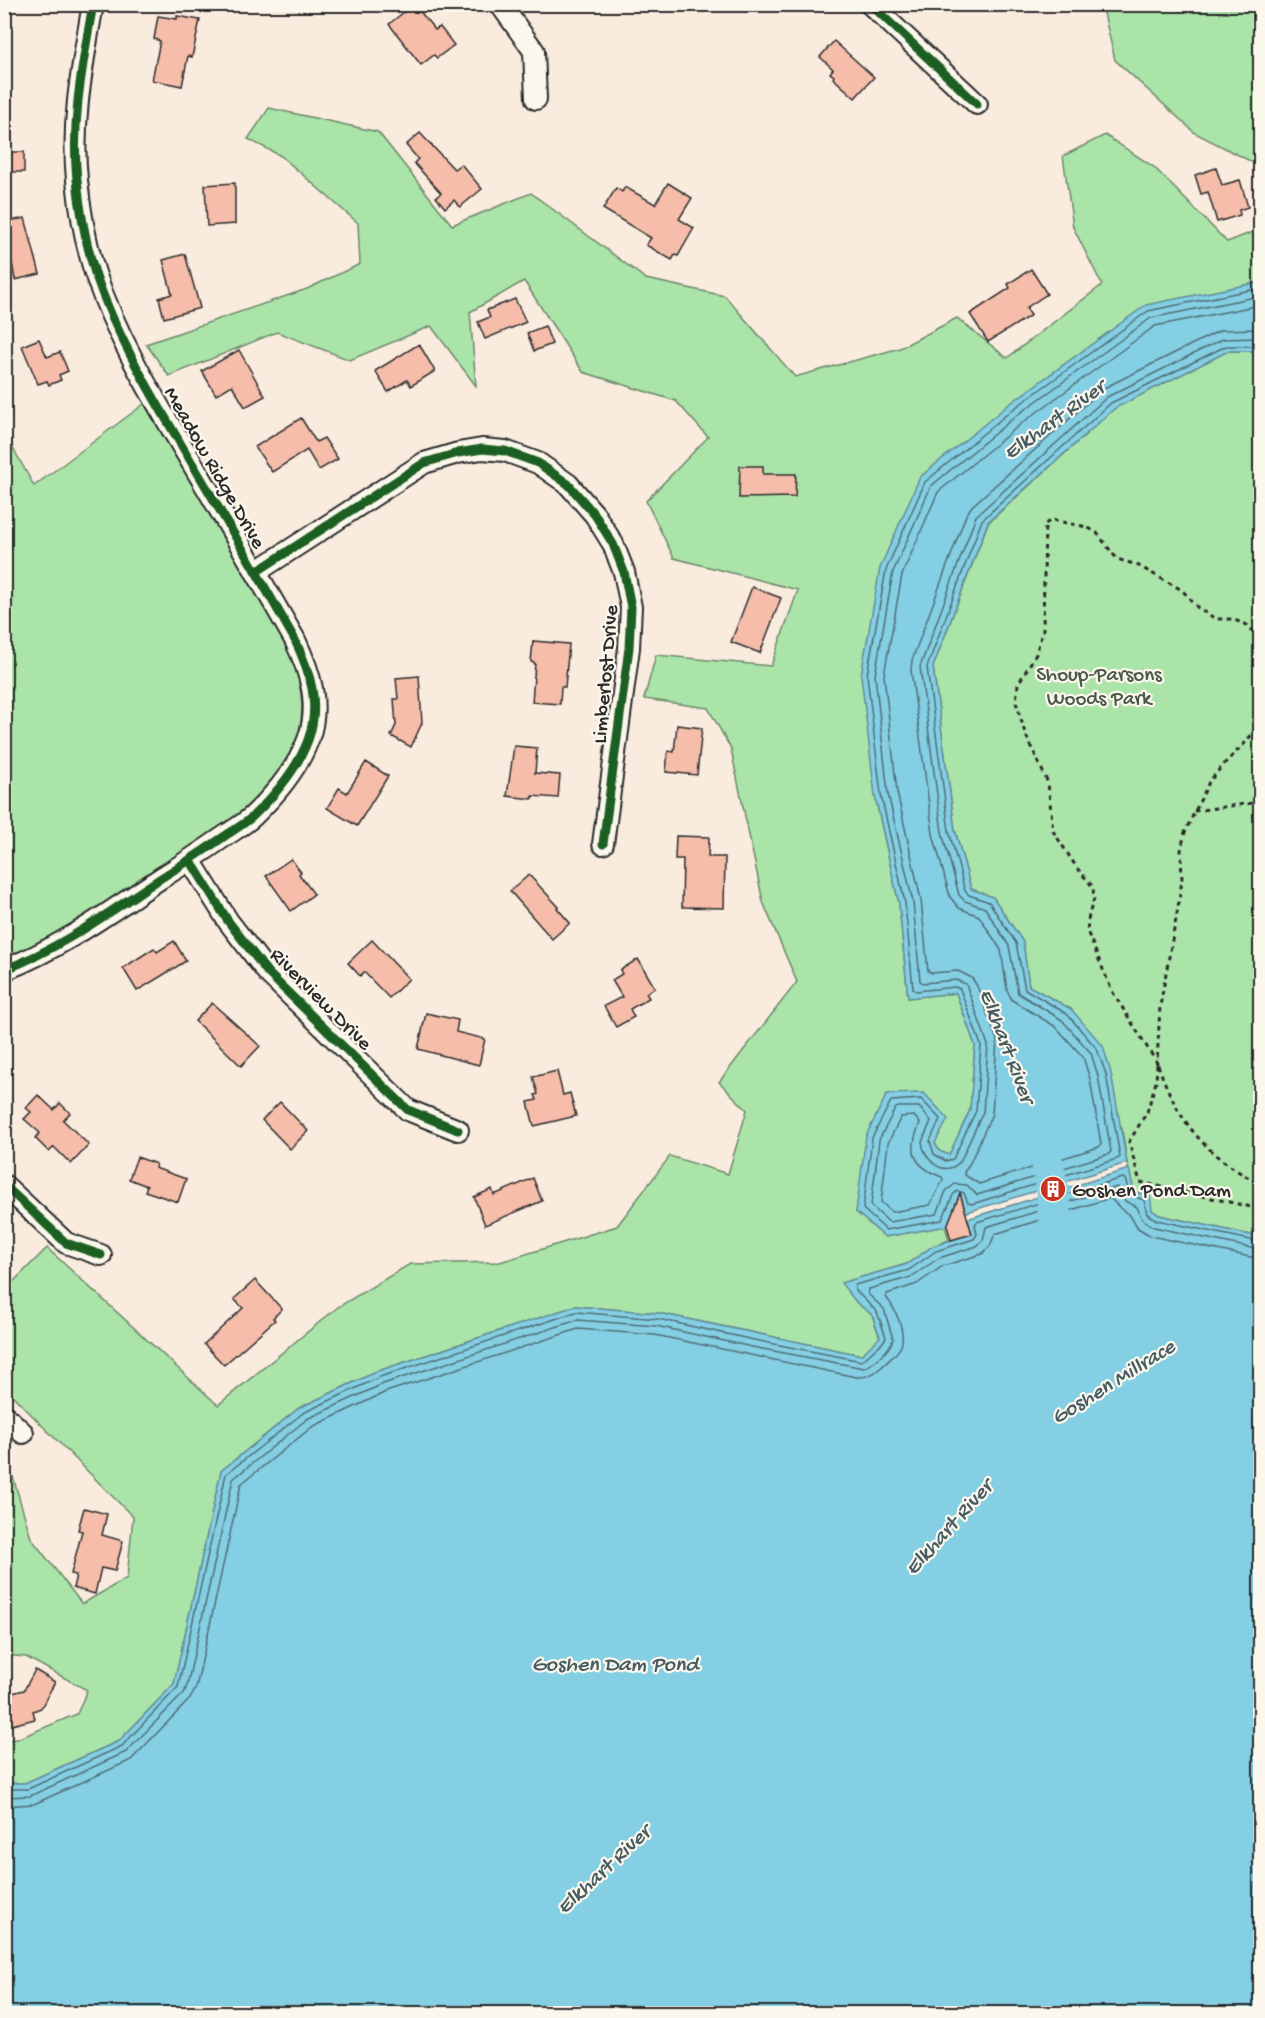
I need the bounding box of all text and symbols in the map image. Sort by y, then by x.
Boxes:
water label: Elkhart River [999,373,1115,467]
street label: Meadow Ridge Drive [156,383,270,555]
street label: Limberlost Drive [589,603,626,745]
park label: Shoup-Parsons Woods Park [1036,664,1163,713]
street label: Riverview Drive [263,944,377,1058]
water label: Elkhart River [972,986,1040,1111]
building icon: Goshen Pond Dam [1038,1174,1068,1204]
place label: Goshen Pond Dam [1072,1180,1231,1205]
water label: Goshen Millrace [1048,1334,1182,1432]
water label: Elkhart River [900,1472,1002,1582]
water label: Goshen Dam Pond [532,1653,700,1679]
water label: Elkhart River [552,1818,660,1921]

